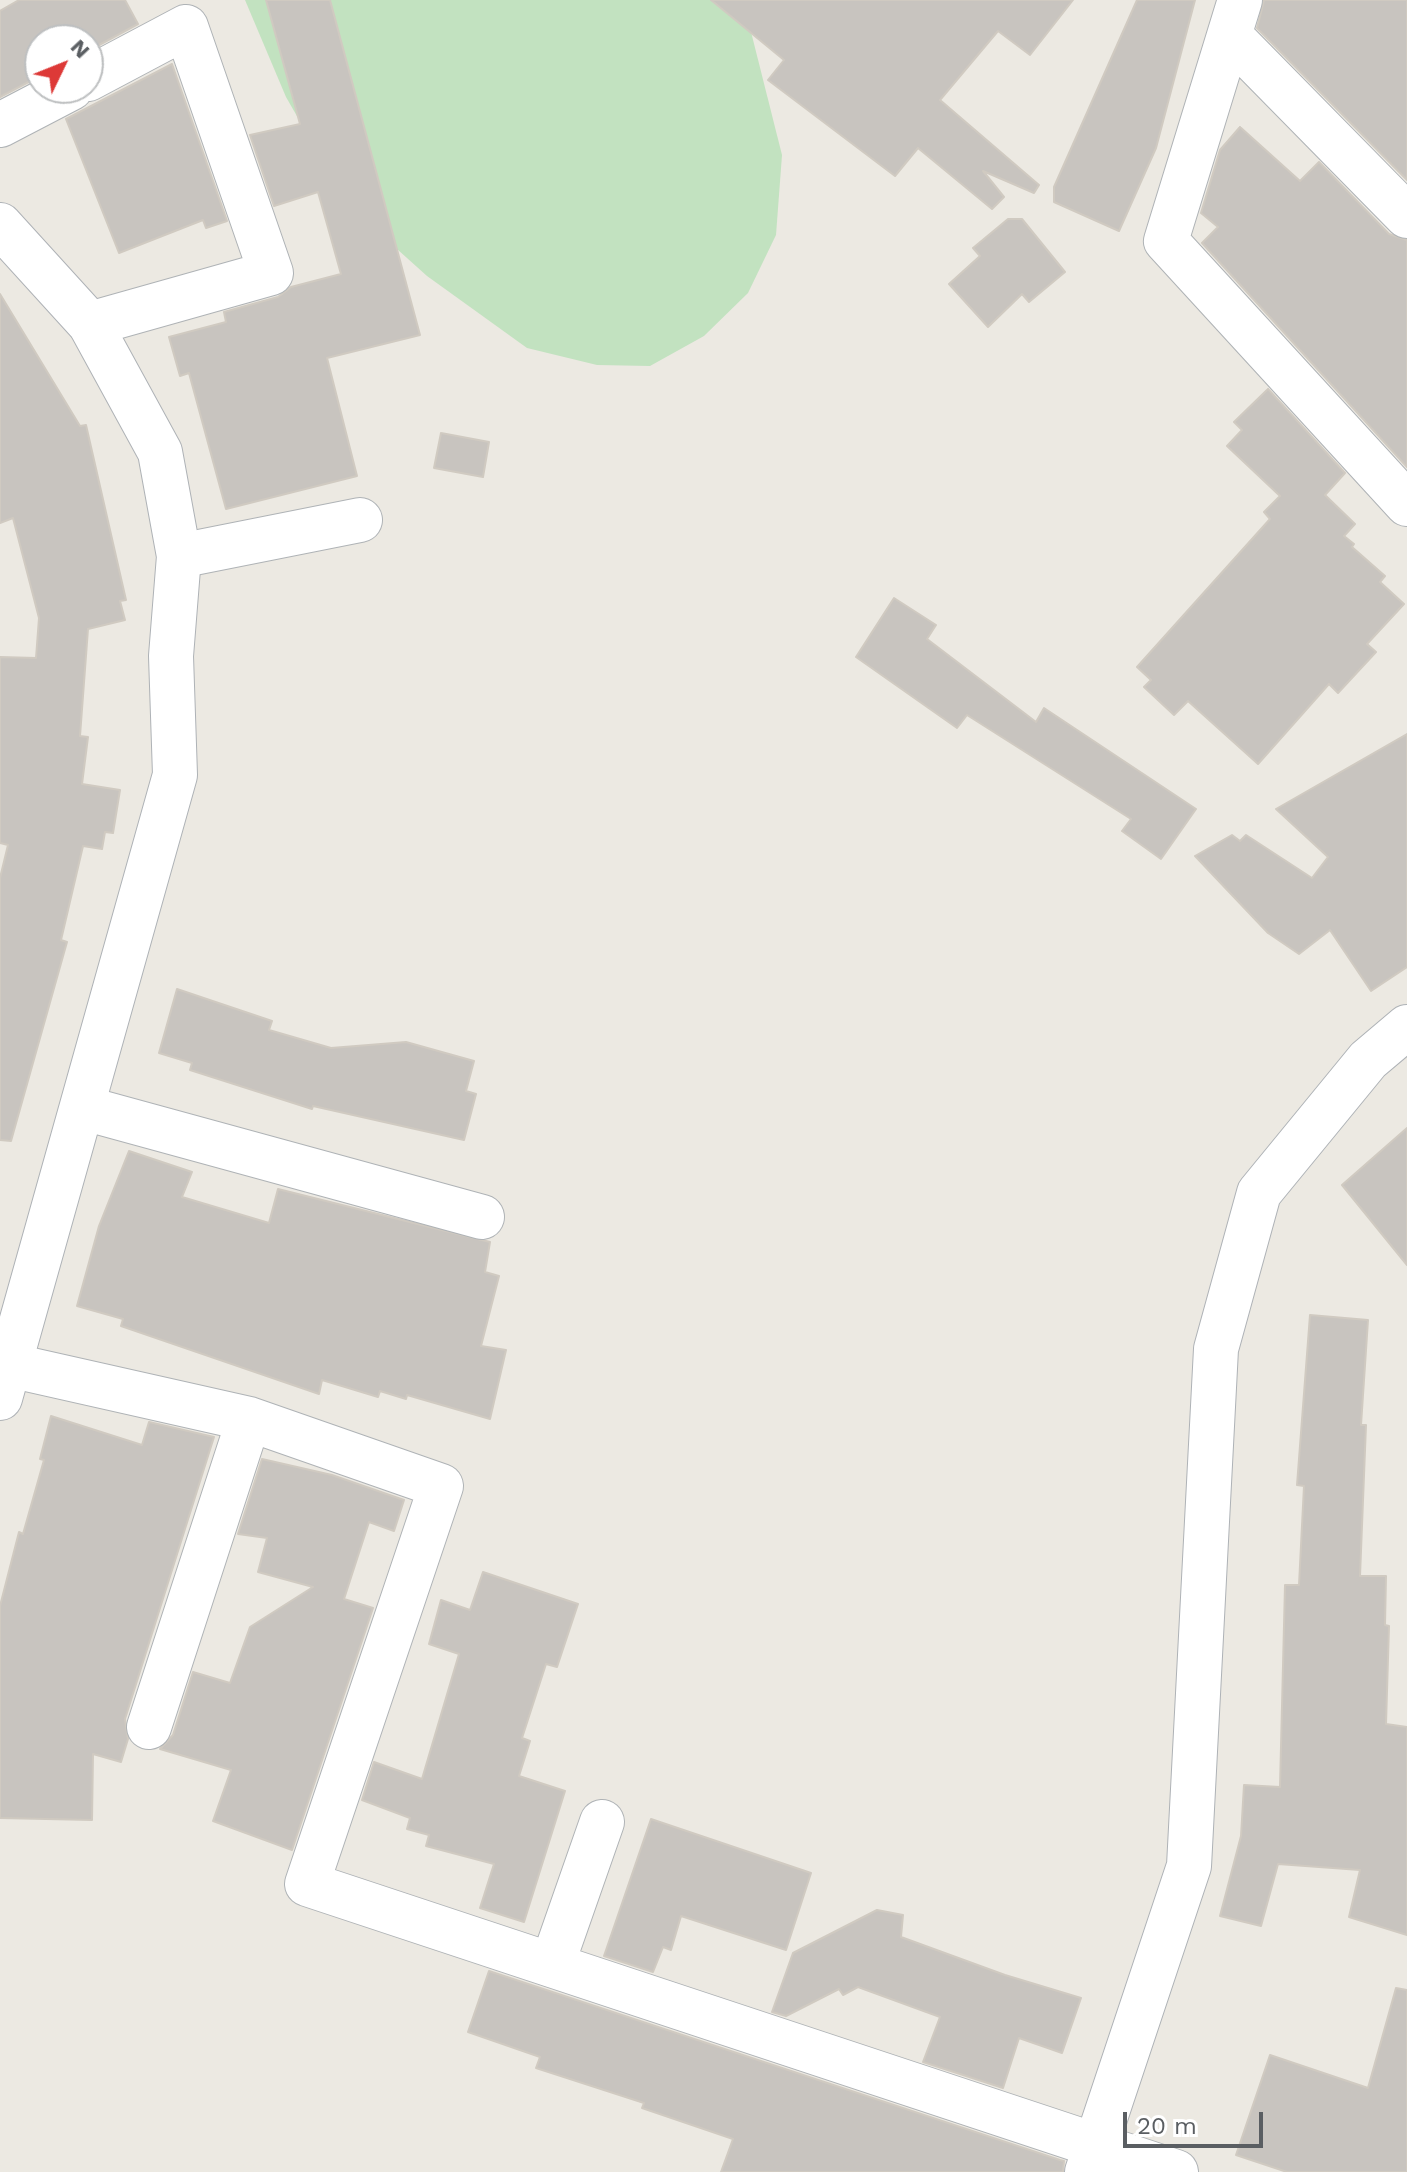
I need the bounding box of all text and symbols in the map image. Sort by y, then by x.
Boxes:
north arrow [24,24,104,104]
text: N [66,34,95,63]
scale bar [1127,2096,1267,2146]
text: 20 m [1137,2112,1197,2140]

